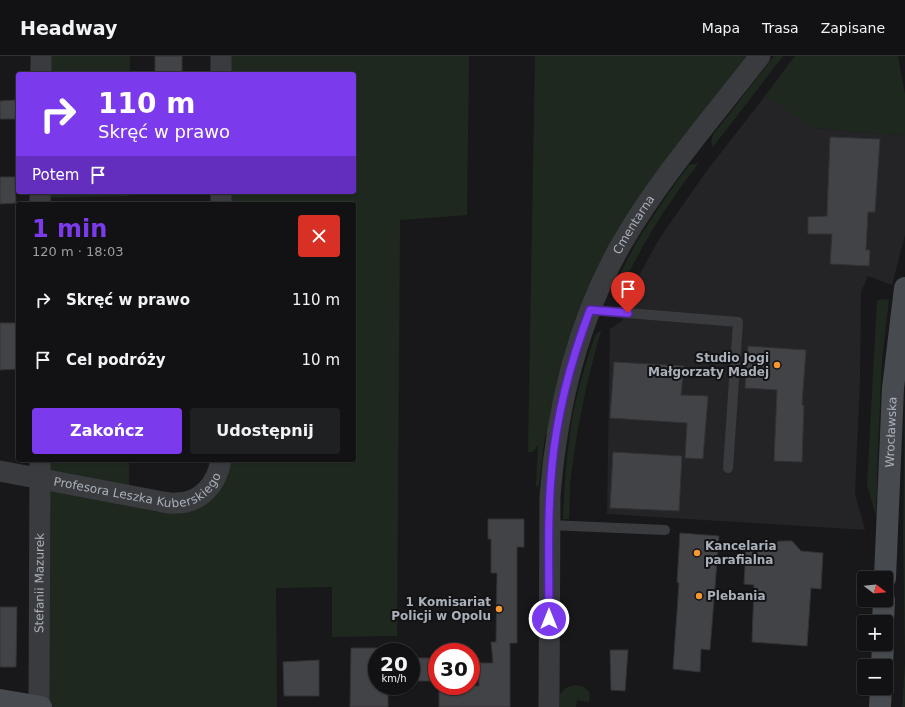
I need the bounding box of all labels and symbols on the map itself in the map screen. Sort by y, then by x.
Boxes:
street label: Cmentarna [610,193,658,257]
pin [611,272,645,313]
place label: Studio Jogi Małgorzaty Madej [648,351,769,379]
marker: Studio Jogi Małgorzaty Madej [772,360,782,370]
street label: Wrocławska [883,396,900,468]
street label: Profesora Leszka Kuberskiego [45,461,223,487]
text: Profesora Leszka Kuberskiego [52,470,224,511]
street label: Stefanii Mazurek [32,533,47,633]
place label: Kancelaria parafialna [705,539,777,567]
marker: Kancelaria parafialna [692,548,702,558]
north arrow [857,571,893,607]
place label: Plebania [707,589,766,603]
marker: Plebania [694,591,704,601]
place label: 1 Komisariat Policji w Opolu [391,595,491,623]
position arrow [528,598,570,640]
marker: 1 Komisariat Policji w Opolu [494,604,504,614]
speed limit sign: 30 [428,643,480,695]

